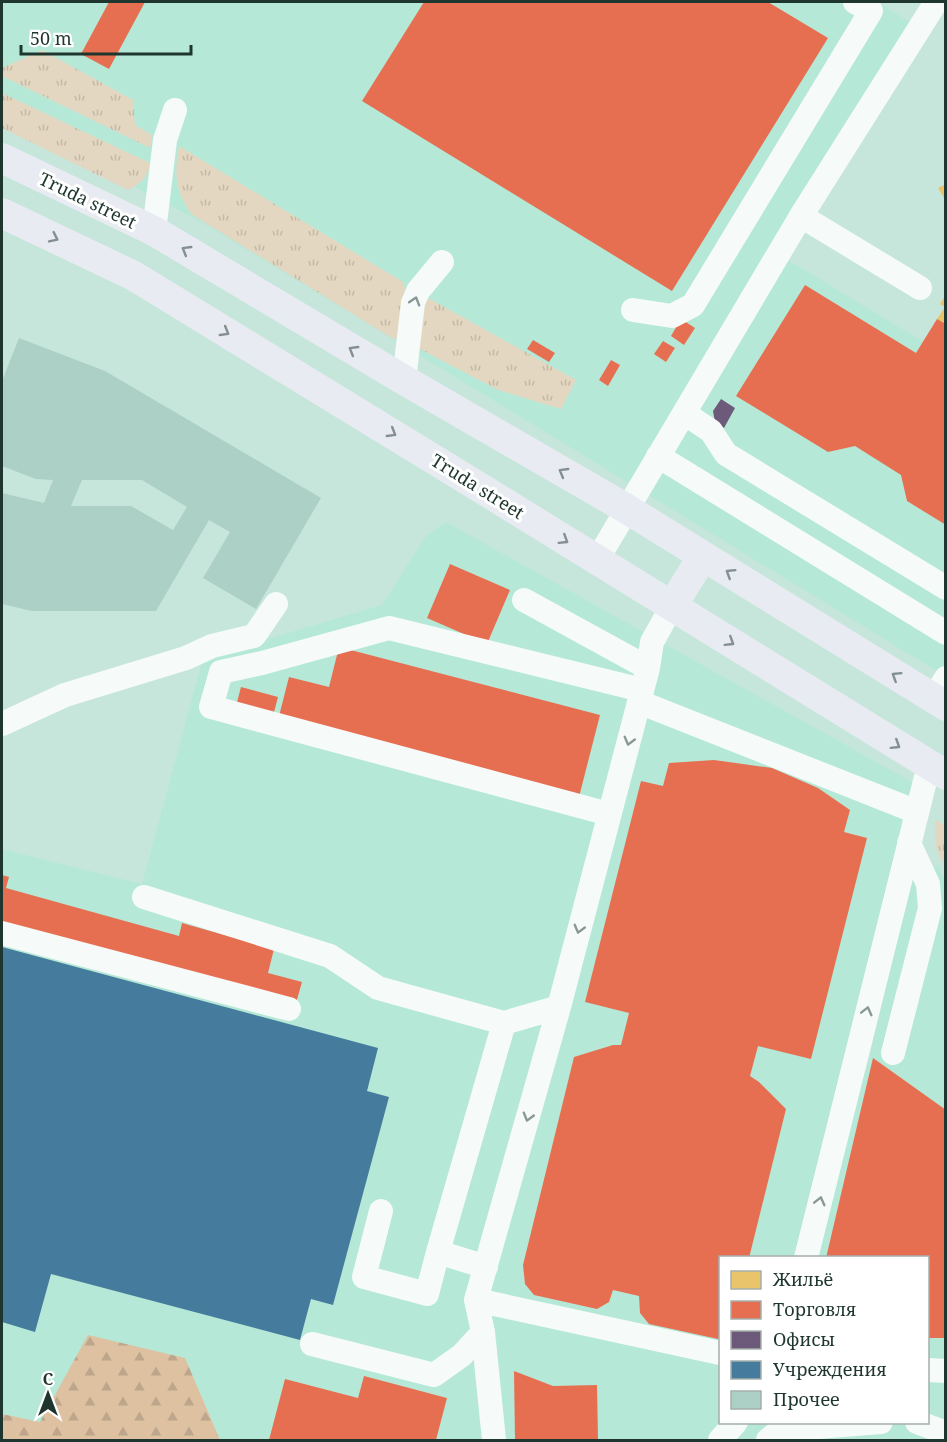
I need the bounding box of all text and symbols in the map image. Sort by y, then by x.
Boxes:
scale bar [21,18,190,56]
text: 50 m [30,26,72,50]
street label: Truda street [35,166,141,234]
one-way arrow [48,231,59,243]
one-way arrow [182,246,192,257]
one-way arrow [408,296,420,307]
one-way arrow [219,325,229,336]
one-way arrow [349,345,359,357]
one-way arrow [386,426,396,438]
street label: Truda street [427,448,529,524]
one-way arrow [559,468,569,479]
one-way arrow [558,532,569,543]
one-way arrow [726,569,736,581]
one-way arrow [724,635,735,646]
one-way arrow [892,671,902,683]
one-way arrow [623,735,636,745]
one-way arrow [890,737,900,749]
one-way arrow [574,924,587,934]
one-way arrow [860,1007,873,1017]
one-way arrow [523,1111,535,1122]
one-way arrow [813,1196,826,1206]
legend [719,1256,929,1424]
text: Жильё [772,1267,833,1291]
text: Торговля [773,1297,856,1321]
text: Офисы [773,1327,835,1351]
text: Учреждения [773,1357,887,1381]
north arrow [18,1364,78,1424]
text: С [43,1368,53,1390]
text: Прочее [773,1387,840,1411]

